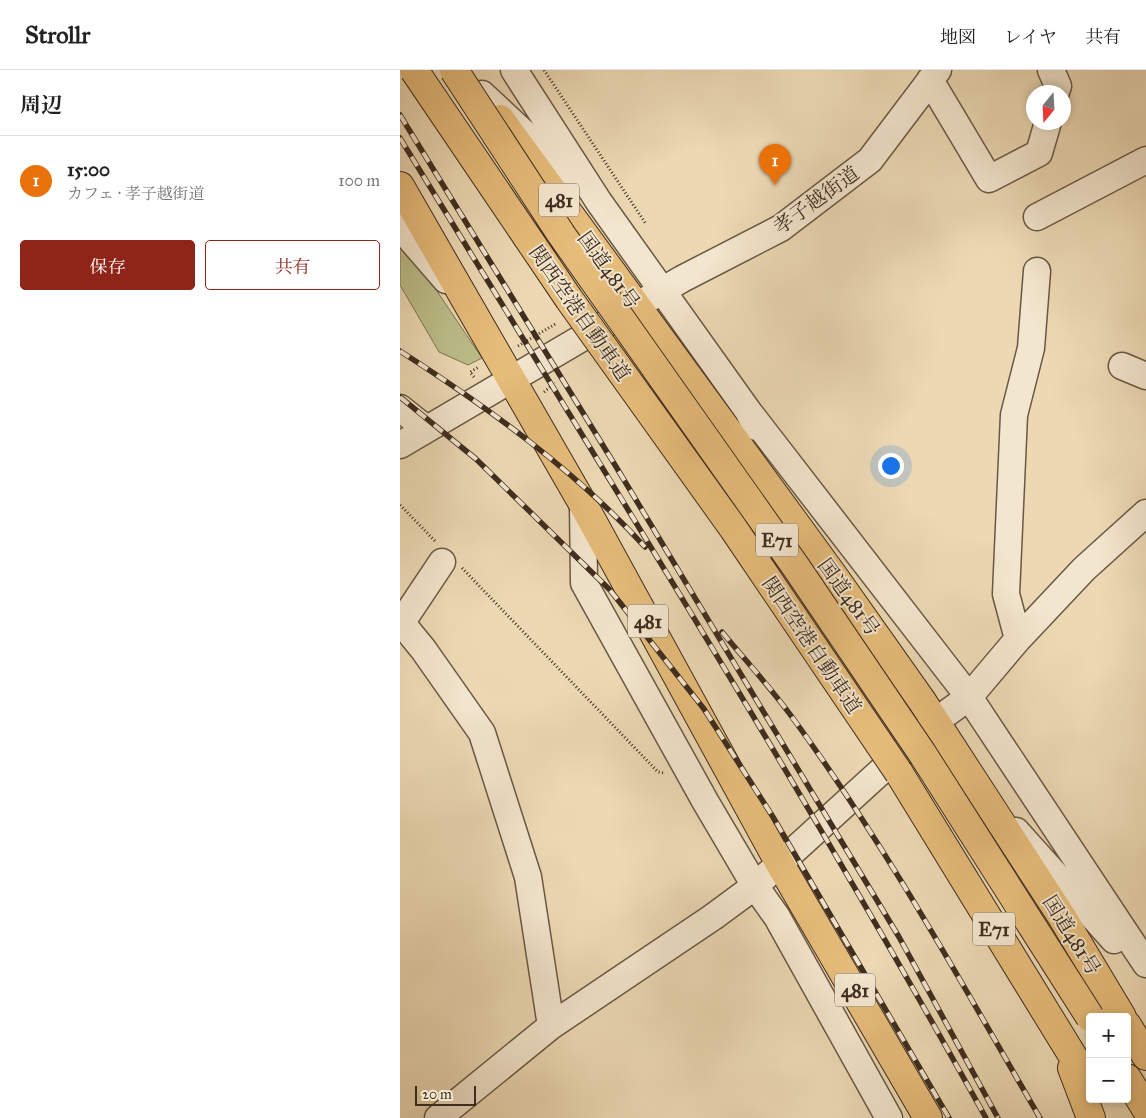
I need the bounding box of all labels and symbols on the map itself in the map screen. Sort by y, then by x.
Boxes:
north arrow [1026,85,1071,130]
pin: 1 [759,144,791,185]
street label: 孝子越街道 [768,161,864,239]
road number: 481 [539,184,579,216]
street label: 国道481号 [573,227,645,313]
street label: 関西空港自動車道 [524,241,636,385]
your location [878,453,904,479]
road number: E71 [756,524,798,556]
street label: 国道481号 [813,554,885,640]
street label: 関西空港自動車道 [757,572,867,718]
road number: 481 [628,604,668,638]
street label: 国道481号 [1038,891,1106,979]
road number: E71 [973,912,1015,946]
road number: 481 [835,974,875,1006]
scale bar [415,1083,476,1106]

